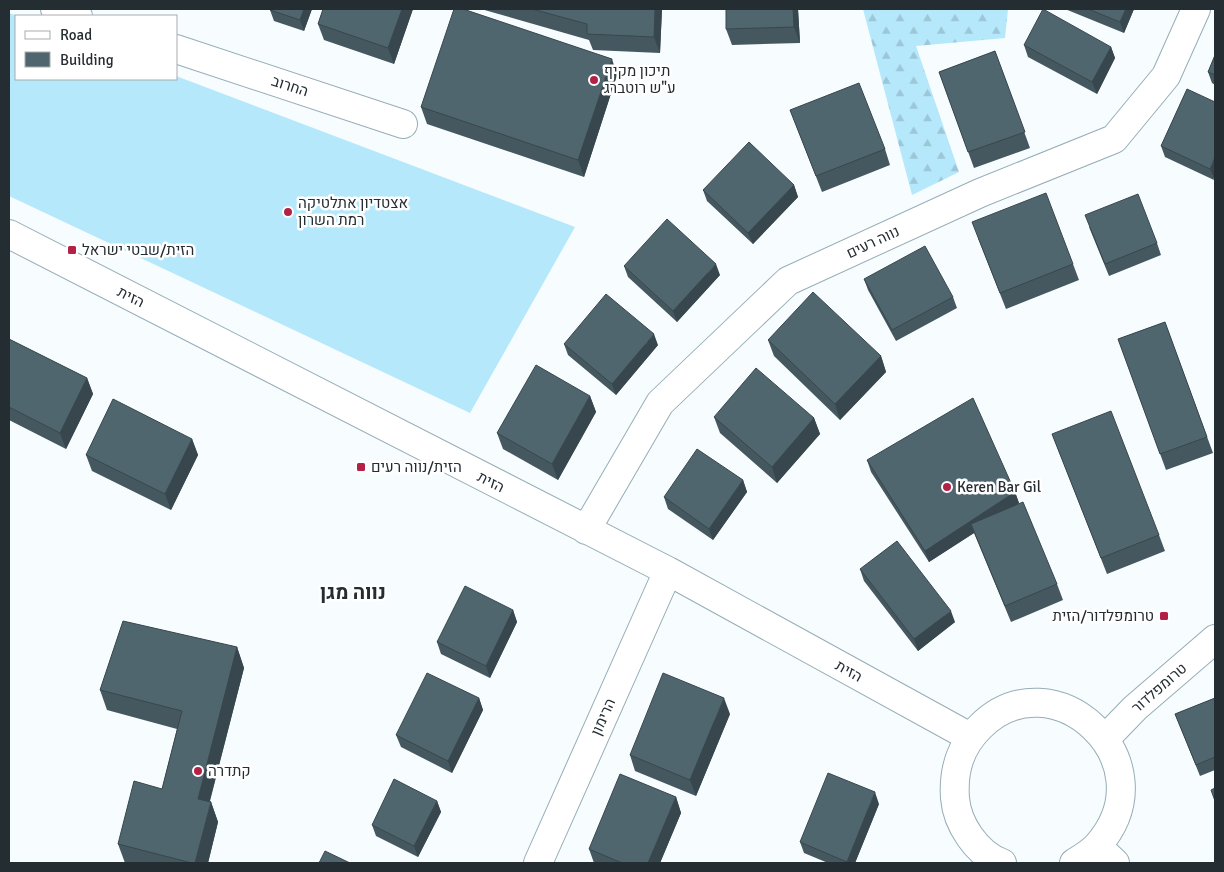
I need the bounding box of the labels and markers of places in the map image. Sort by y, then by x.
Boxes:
place label: תיכון מקיף ע"ש רוטברג [604,62,676,97]
marker: תיכון מקיף ע"ש רוטברג [588,74,600,86]
place label: אצטדיון אתלטיקה רמת השרון [298,194,408,229]
marker: אצטדיון אתלטיקה רמת השרון [282,206,294,218]
place label: הזית/שבטי ישראל [82,241,194,259]
marker: הזית/שבטי ישראל [66,244,78,256]
place label: הזית/נווה רעים [371,458,462,476]
marker: הזית/נווה רעים [355,461,367,473]
place label: Keren Bar Gil [957,478,1041,496]
marker: Keren Bar Gil [941,481,953,493]
place label: טרומפלדור/הזית [1052,607,1154,625]
marker: טרומפלדור/הזית [1158,610,1170,622]
place label: קתדרה [208,762,251,780]
marker: קתדרה [192,765,204,777]

